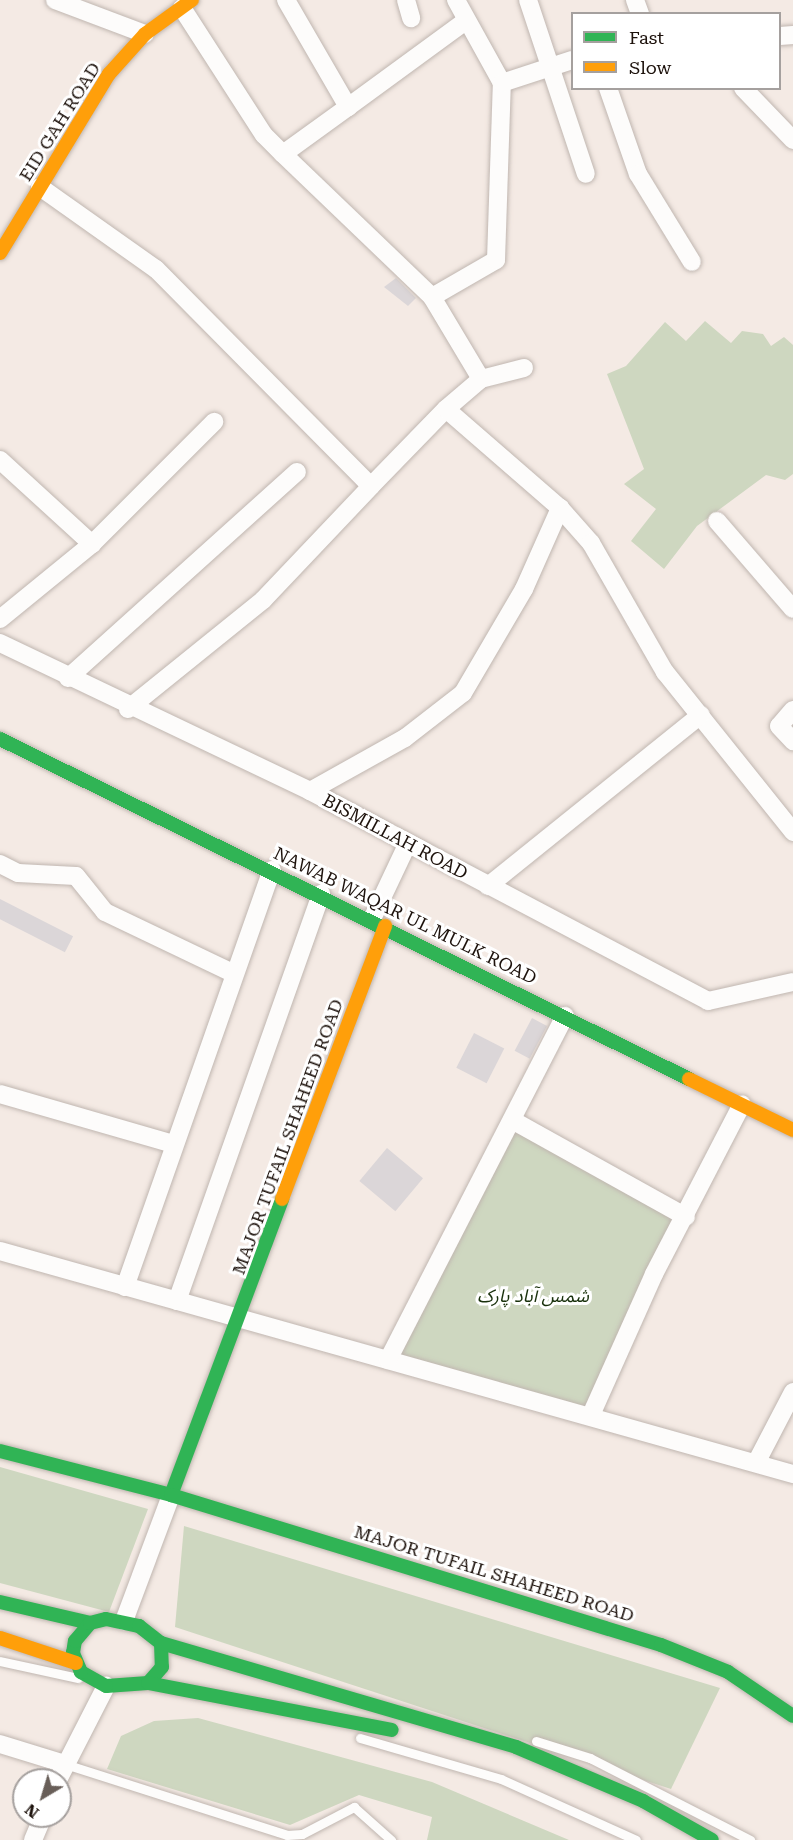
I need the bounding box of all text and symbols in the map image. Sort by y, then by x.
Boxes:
legend [571,12,781,90]
text: Fast [629,27,664,48]
text: Slow [629,57,671,78]
street label: EID GAH ROAD [15,59,105,185]
street label: BISMILLAH ROAD [319,790,471,884]
street label: NAWAB WAQAR UL MULK ROAD [270,843,540,989]
street label: MAJOR TUFAIL SHAHEED ROAD [228,996,348,1278]
park label: شمس آباد پارک [477,1285,589,1307]
street label: MAJOR TUFAIL SHAHEED ROAD [351,1521,637,1627]
north arrow [12,1768,72,1828]
text: N [21,1800,43,1822]

